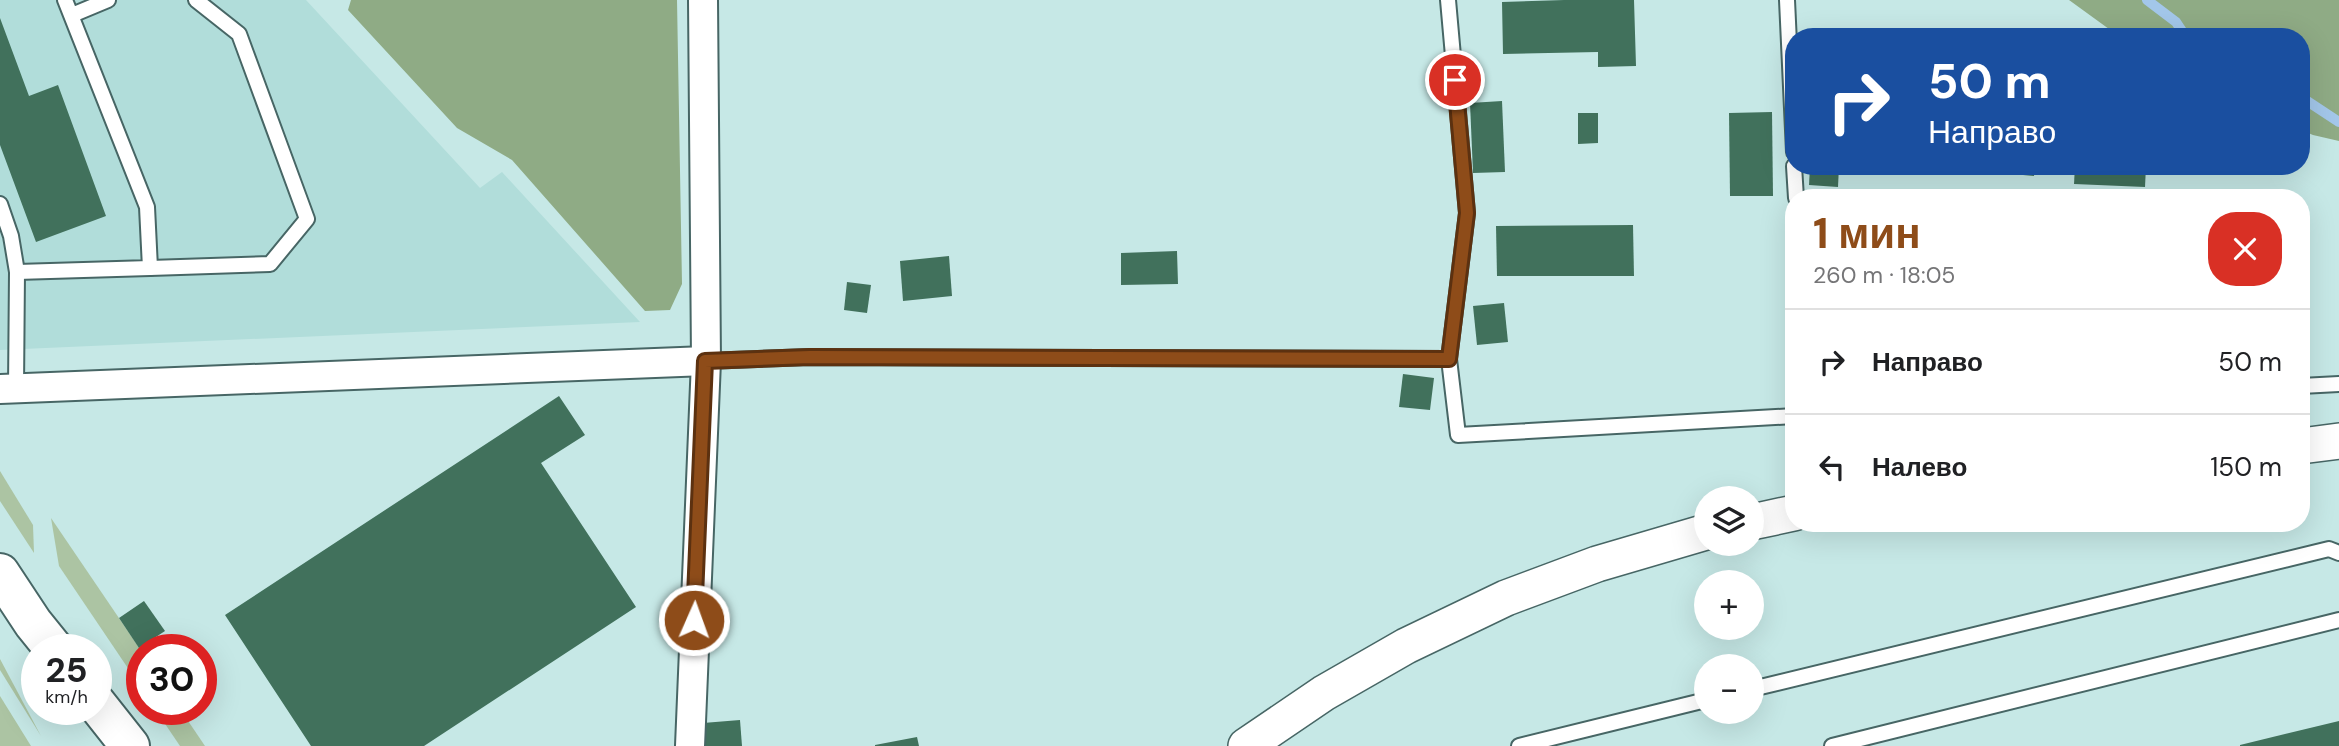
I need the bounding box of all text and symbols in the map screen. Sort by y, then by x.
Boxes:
text: 50 m [1928,49,2051,113]
pin [1425,50,1485,110]
icon: right [1813,56,1904,147]
icon: arrive [1436,61,1474,99]
text: Направо [1928,111,2056,153]
text: 1 мин [1813,206,1921,261]
button: close [2208,212,2282,286]
text: 260 m · 18:05 [1813,260,1955,290]
icon: right [1813,343,1851,381]
text: Направо [1872,345,1983,379]
text: 50 m [2218,345,2282,379]
icon: left [1813,448,1851,486]
text: Налево [1872,450,1967,484]
text: 150 m [2210,450,2282,484]
map controls [1694,486,1764,724]
button: layers [1694,486,1764,556]
button: + [1694,570,1764,640]
position arrow [657,583,731,657]
speed limit sign: 30 [126,634,217,725]
text: 25 [46,647,87,693]
button: − [1694,654,1764,724]
text: km/h [45,685,88,709]

